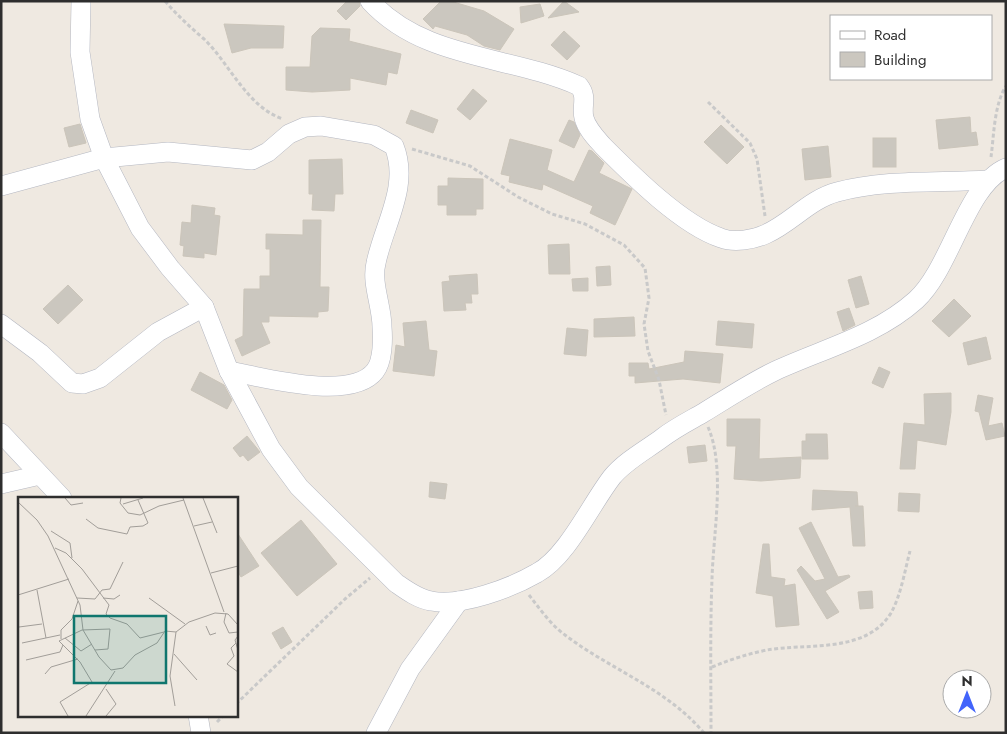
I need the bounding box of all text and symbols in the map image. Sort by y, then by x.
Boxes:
legend [830,15,992,80]
text: Road [874,24,906,46]
text: Building [874,49,926,71]
inset map [18,497,238,716]
north arrow [942,669,992,719]
text: N [961,671,973,691]

